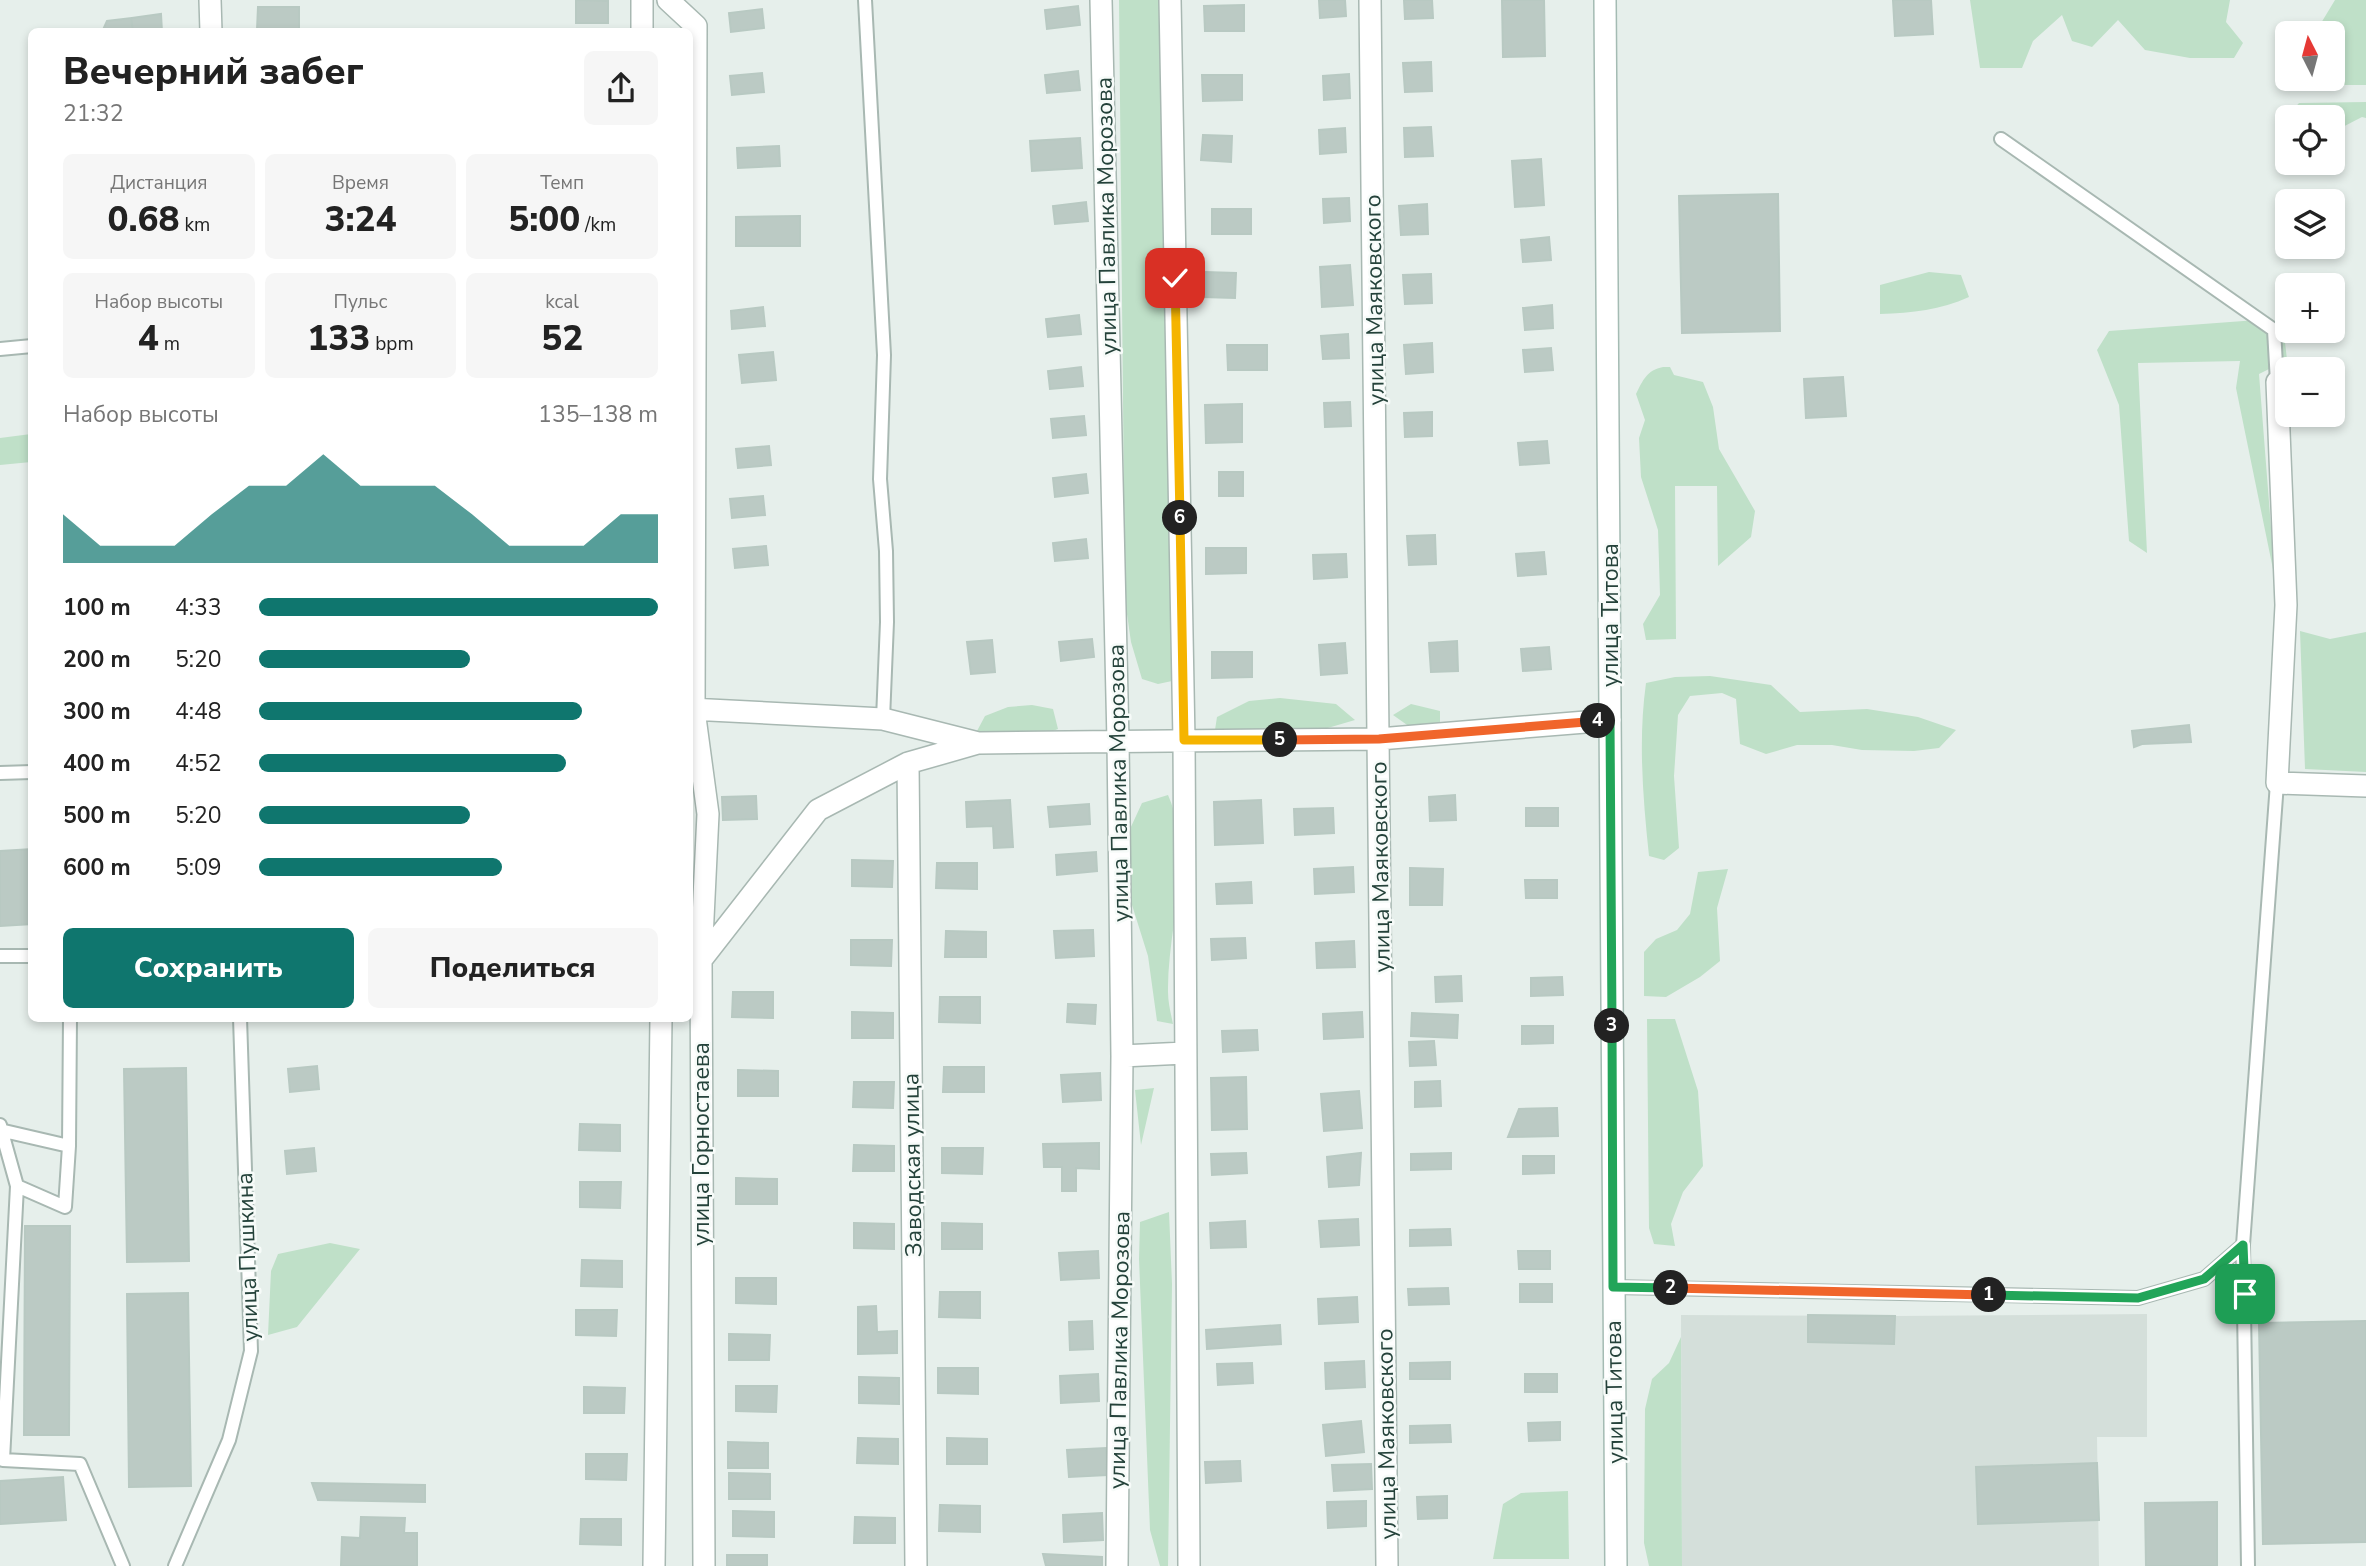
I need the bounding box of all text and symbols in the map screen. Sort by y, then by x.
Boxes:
north arrow [2275,21,2345,91]
map controls [2275,21,2345,427]
text: Вечерний забег [63,46,364,97]
button: share [584,51,658,125]
street label: улица Павлика Морозова [1089,77,1124,355]
text: 21:32 [63,98,123,129]
button: locate [2275,105,2345,175]
text: Дистанция [110,170,208,196]
text: Время [332,170,389,196]
text: Темп [540,170,584,196]
button: layers [2275,189,2345,259]
street label: улица Маяковского [1357,194,1392,406]
text: 0.68 [107,196,180,243]
text: 3:24 [324,196,397,243]
text: 5:00 [508,196,580,243]
text: km [180,212,210,238]
text: /km [580,212,616,238]
pin [1145,248,1205,308]
icon: check [1156,259,1194,297]
button: + [2275,273,2345,343]
text: Набор высоты [94,289,223,315]
text: Пульс [334,289,387,315]
text: kcal [545,289,579,315]
text: 4 [138,315,159,362]
text: 133 [307,315,370,362]
text: 52 [541,315,583,362]
text: m [159,331,180,357]
text: bpm [370,331,414,357]
button: − [2275,357,2345,427]
text: Набор высоты [63,399,219,430]
text: 135–138 m [538,399,658,430]
pin: 6 [1162,500,1198,536]
text: 6 [1174,504,1185,530]
street label: улица Титова [1595,543,1626,687]
text: 100 m [63,592,131,623]
text: 4:33 [175,592,222,623]
text: 200 m [63,644,131,675]
text: 5:20 [175,644,222,675]
street label: улица Павлика Морозова [1101,644,1136,922]
text: 300 m [63,696,131,727]
text: 4:48 [175,696,222,727]
pin: 4 [1580,704,1616,738]
text: 4 [1592,707,1603,733]
pin: 5 [1262,722,1298,758]
text: 5 [1274,726,1285,752]
text: 400 m [63,748,131,779]
text: 4:52 [175,748,222,779]
street label: улица Маяковского [1363,761,1398,973]
text: 500 m [63,800,131,831]
text: 5:20 [175,800,222,831]
text: 600 m [63,852,131,883]
text: 5:09 [175,852,222,883]
button: Сохранить [63,928,354,1008]
button: Поделиться [368,928,658,1008]
pin: 3 [1594,1009,1630,1044]
text: 3 [1606,1012,1617,1038]
street label: улица Горностаева [686,1042,717,1246]
street label: Заводская улица [895,1073,930,1257]
street label: улица Пушкина [229,1172,266,1342]
street label: улица Павлика Морозова [1102,1211,1137,1489]
pin [2215,1264,2275,1324]
pin: 2 [1654,1270,1688,1306]
text: 2 [1665,1274,1676,1300]
icon: arrive [2226,1275,2264,1313]
pin: 1 [1972,1278,2007,1312]
text: 1 [1983,1281,1994,1307]
street label: улица Титова [1598,1320,1631,1464]
street label: улица Маяковского [1369,1328,1404,1540]

